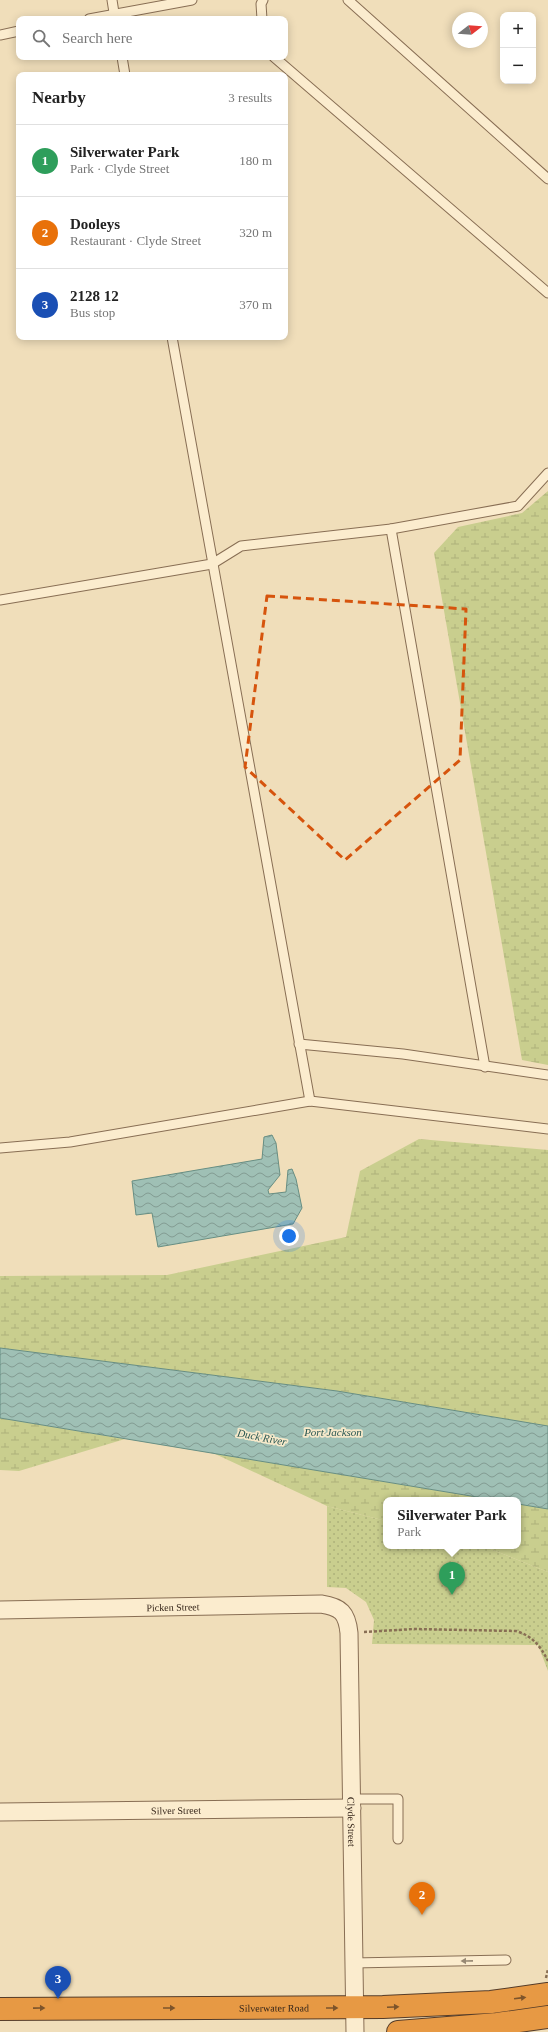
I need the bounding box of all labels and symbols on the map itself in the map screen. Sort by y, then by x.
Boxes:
north arrow [452,12,488,48]
your location [279,1226,299,1246]
water label: Duck River [235,1426,288,1448]
water label: Port Jackson [303,1426,362,1438]
pin: 1 [439,1562,465,1595]
street label: Picken Street [146,1601,200,1613]
street label: Clyde Street [345,1797,357,1847]
street label: Silver Street [151,1805,201,1816]
pin: 2 [409,1882,435,1915]
one-way arrow [460,1958,473,1964]
pin: 3 [45,1966,71,1999]
one-way arrow [513,1995,526,2001]
street label: Silverwater Road [239,2002,309,2014]
one-way arrow [163,2004,175,2011]
one-way arrow [387,2004,400,2010]
one-way arrow [33,2005,46,2011]
one-way arrow [326,2005,339,2011]

